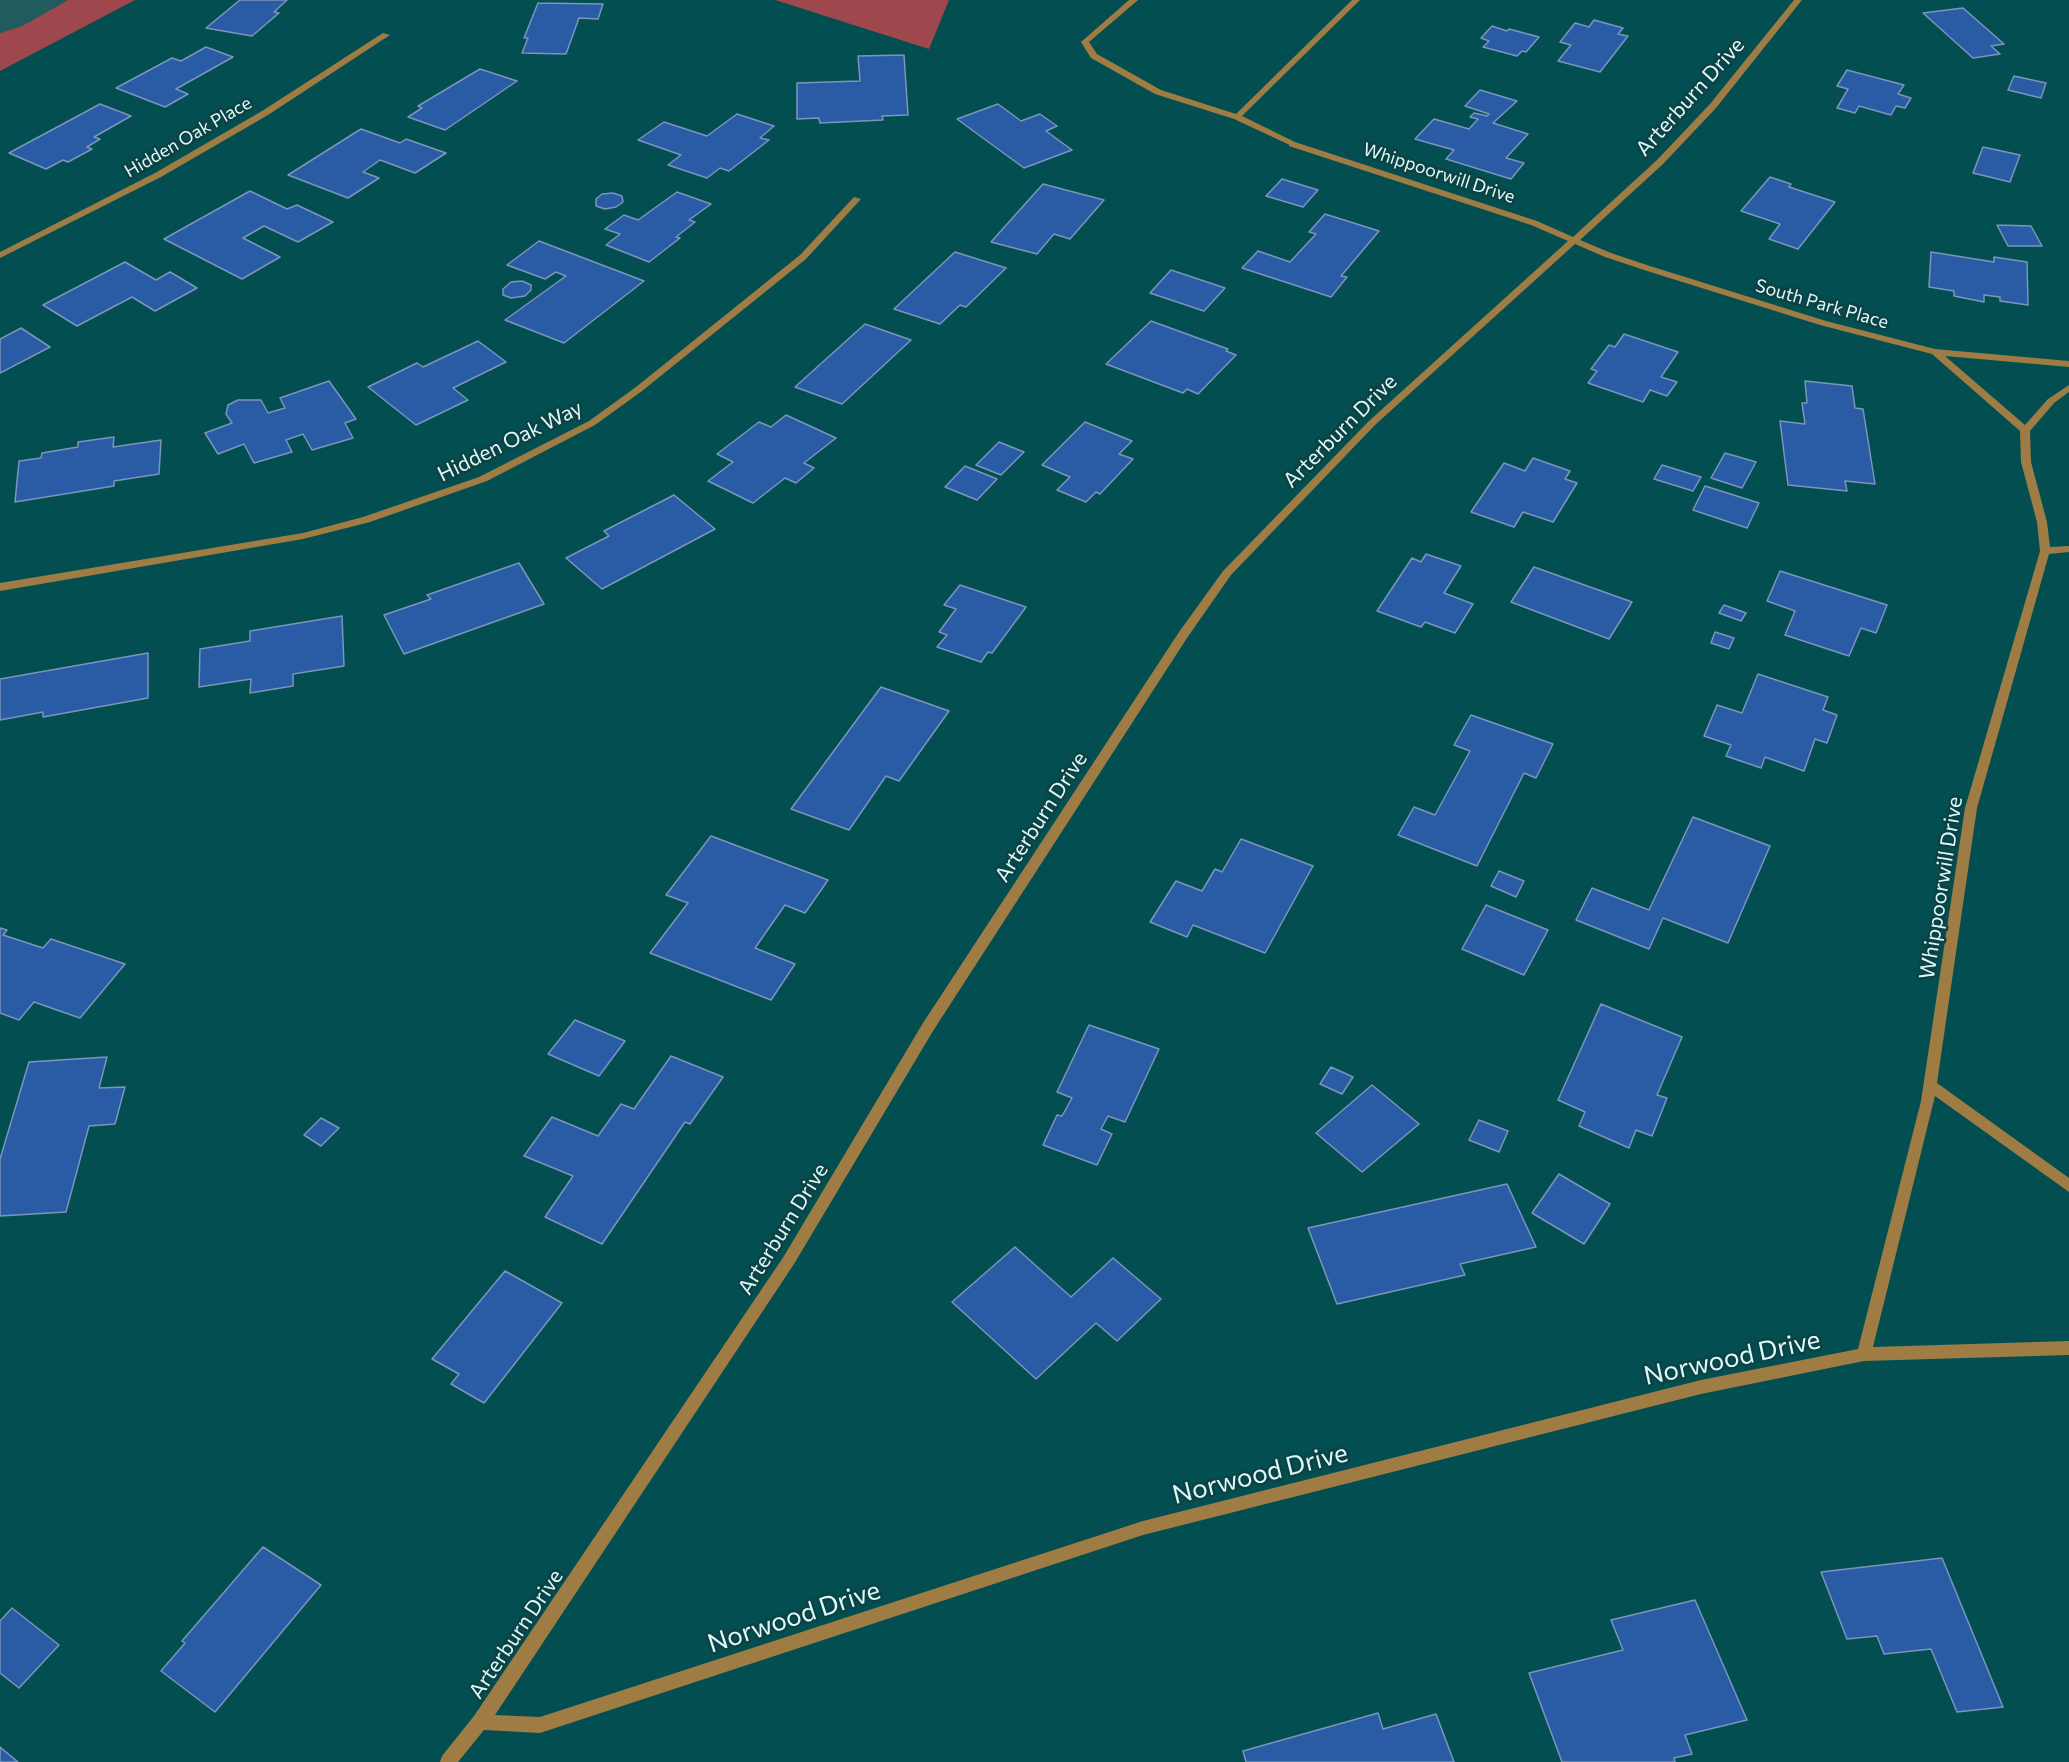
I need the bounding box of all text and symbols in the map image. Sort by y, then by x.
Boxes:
street label: Arterburn Drive [1630,33,1750,161]
street label: Hidden Oak Place [121,92,255,182]
street label: Whippoorwill Drive [1360,138,1518,208]
street label: South Park Place [1753,275,1891,333]
street label: Arterburn Drive [1278,369,1402,493]
street label: Hidden Oak Way [433,395,587,487]
street label: Arterburn Drive [990,747,1092,887]
street label: Whippoorwill Drive [1914,795,1968,981]
street label: Arterburn Drive [733,1159,833,1299]
street label: Norwood Drive [1641,1324,1823,1392]
street label: Norwood Drive [1169,1437,1351,1511]
street label: Arterburn Drive [464,1565,568,1703]
street label: Norwood Drive [704,1574,884,1660]

